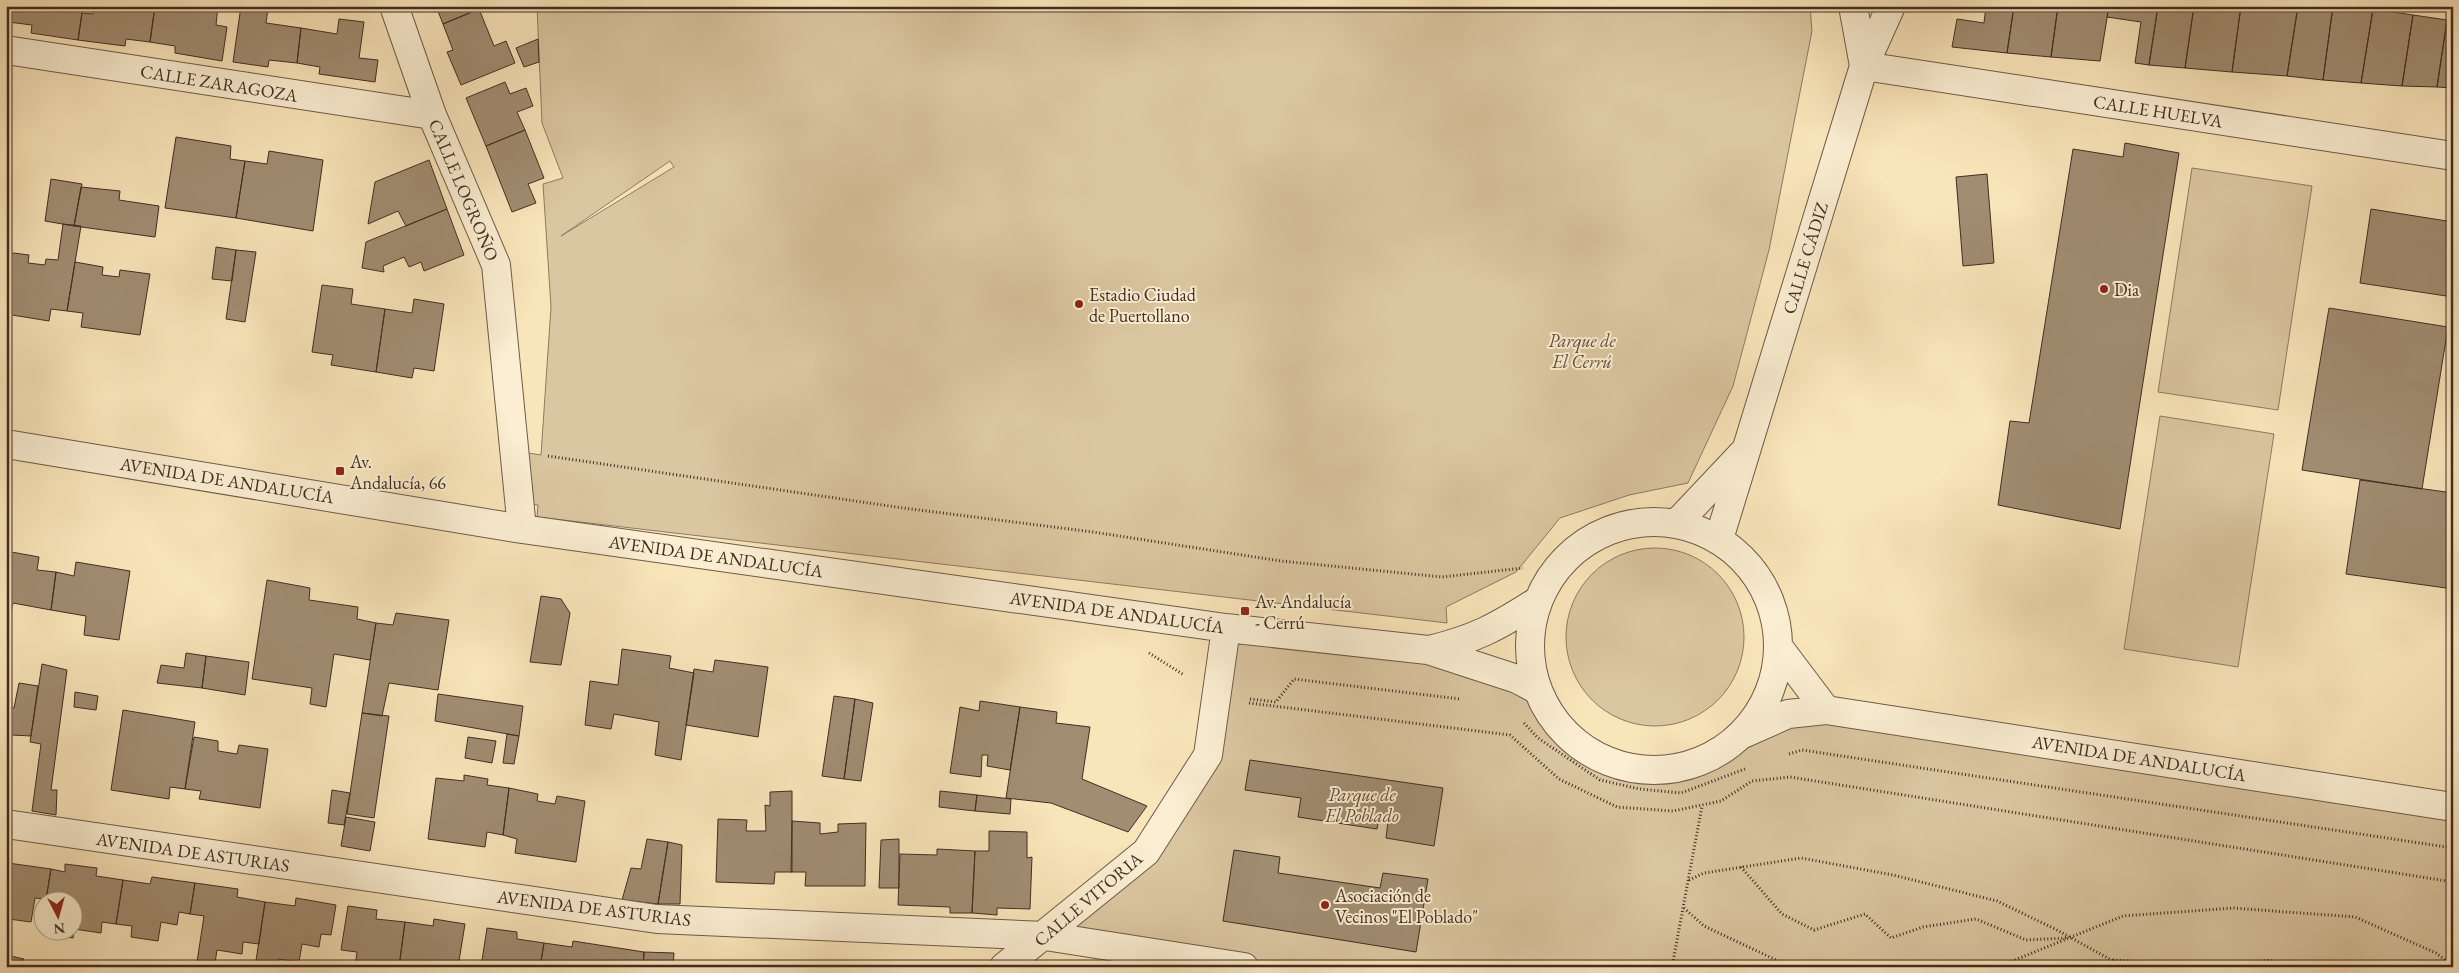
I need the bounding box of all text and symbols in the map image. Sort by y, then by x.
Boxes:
street label: CALLE ZARAGOZA [139,59,300,107]
street label: CALLE HUELVA [2092,89,2225,133]
street label: CALLE LOGROÑO [424,116,504,264]
street label: CALLE CÁDIZ [1777,199,1833,317]
place label: Dia [2114,278,2140,301]
place label: Estadio Ciudad de Puertollano [1089,283,1197,327]
marker: Dia [2098,283,2110,295]
marker: Estadio Ciudad de Puertollano [1073,298,1085,310]
park label: Parque de El Cerrú [1548,329,1616,373]
place label: Av. Andalucía, 66 [349,450,446,494]
street label: AVENIDA DE ANDALUCÍA [117,452,336,508]
marker: Av. Andalucía, 66 [334,465,346,477]
street label: AVENIDA DE ANDALUCÍA [606,529,825,583]
street label: AVENIDA DE ANDALUCÍA [1007,585,1226,639]
place label: Av. Andalucía - Cerrú [1254,590,1352,634]
marker: Av. Andalucía - Cerrú [1239,605,1251,617]
street label: AVENIDA DE ANDALUCÍA [2029,730,2248,786]
park label: Parque de El Poblado [1324,783,1399,827]
street label: AVENIDA DE ASTURIAS [94,827,291,877]
street label: CALLE VITORIA [1029,846,1148,951]
place label: Asociación de Vecinos "El Poblado" [1334,884,1478,928]
street label: AVENIDA DE ASTURIAS [495,885,692,931]
north arrow [32,890,82,940]
marker: Asociación de Vecinos "El Poblado" [1319,899,1331,911]
text: N [52,919,66,939]

